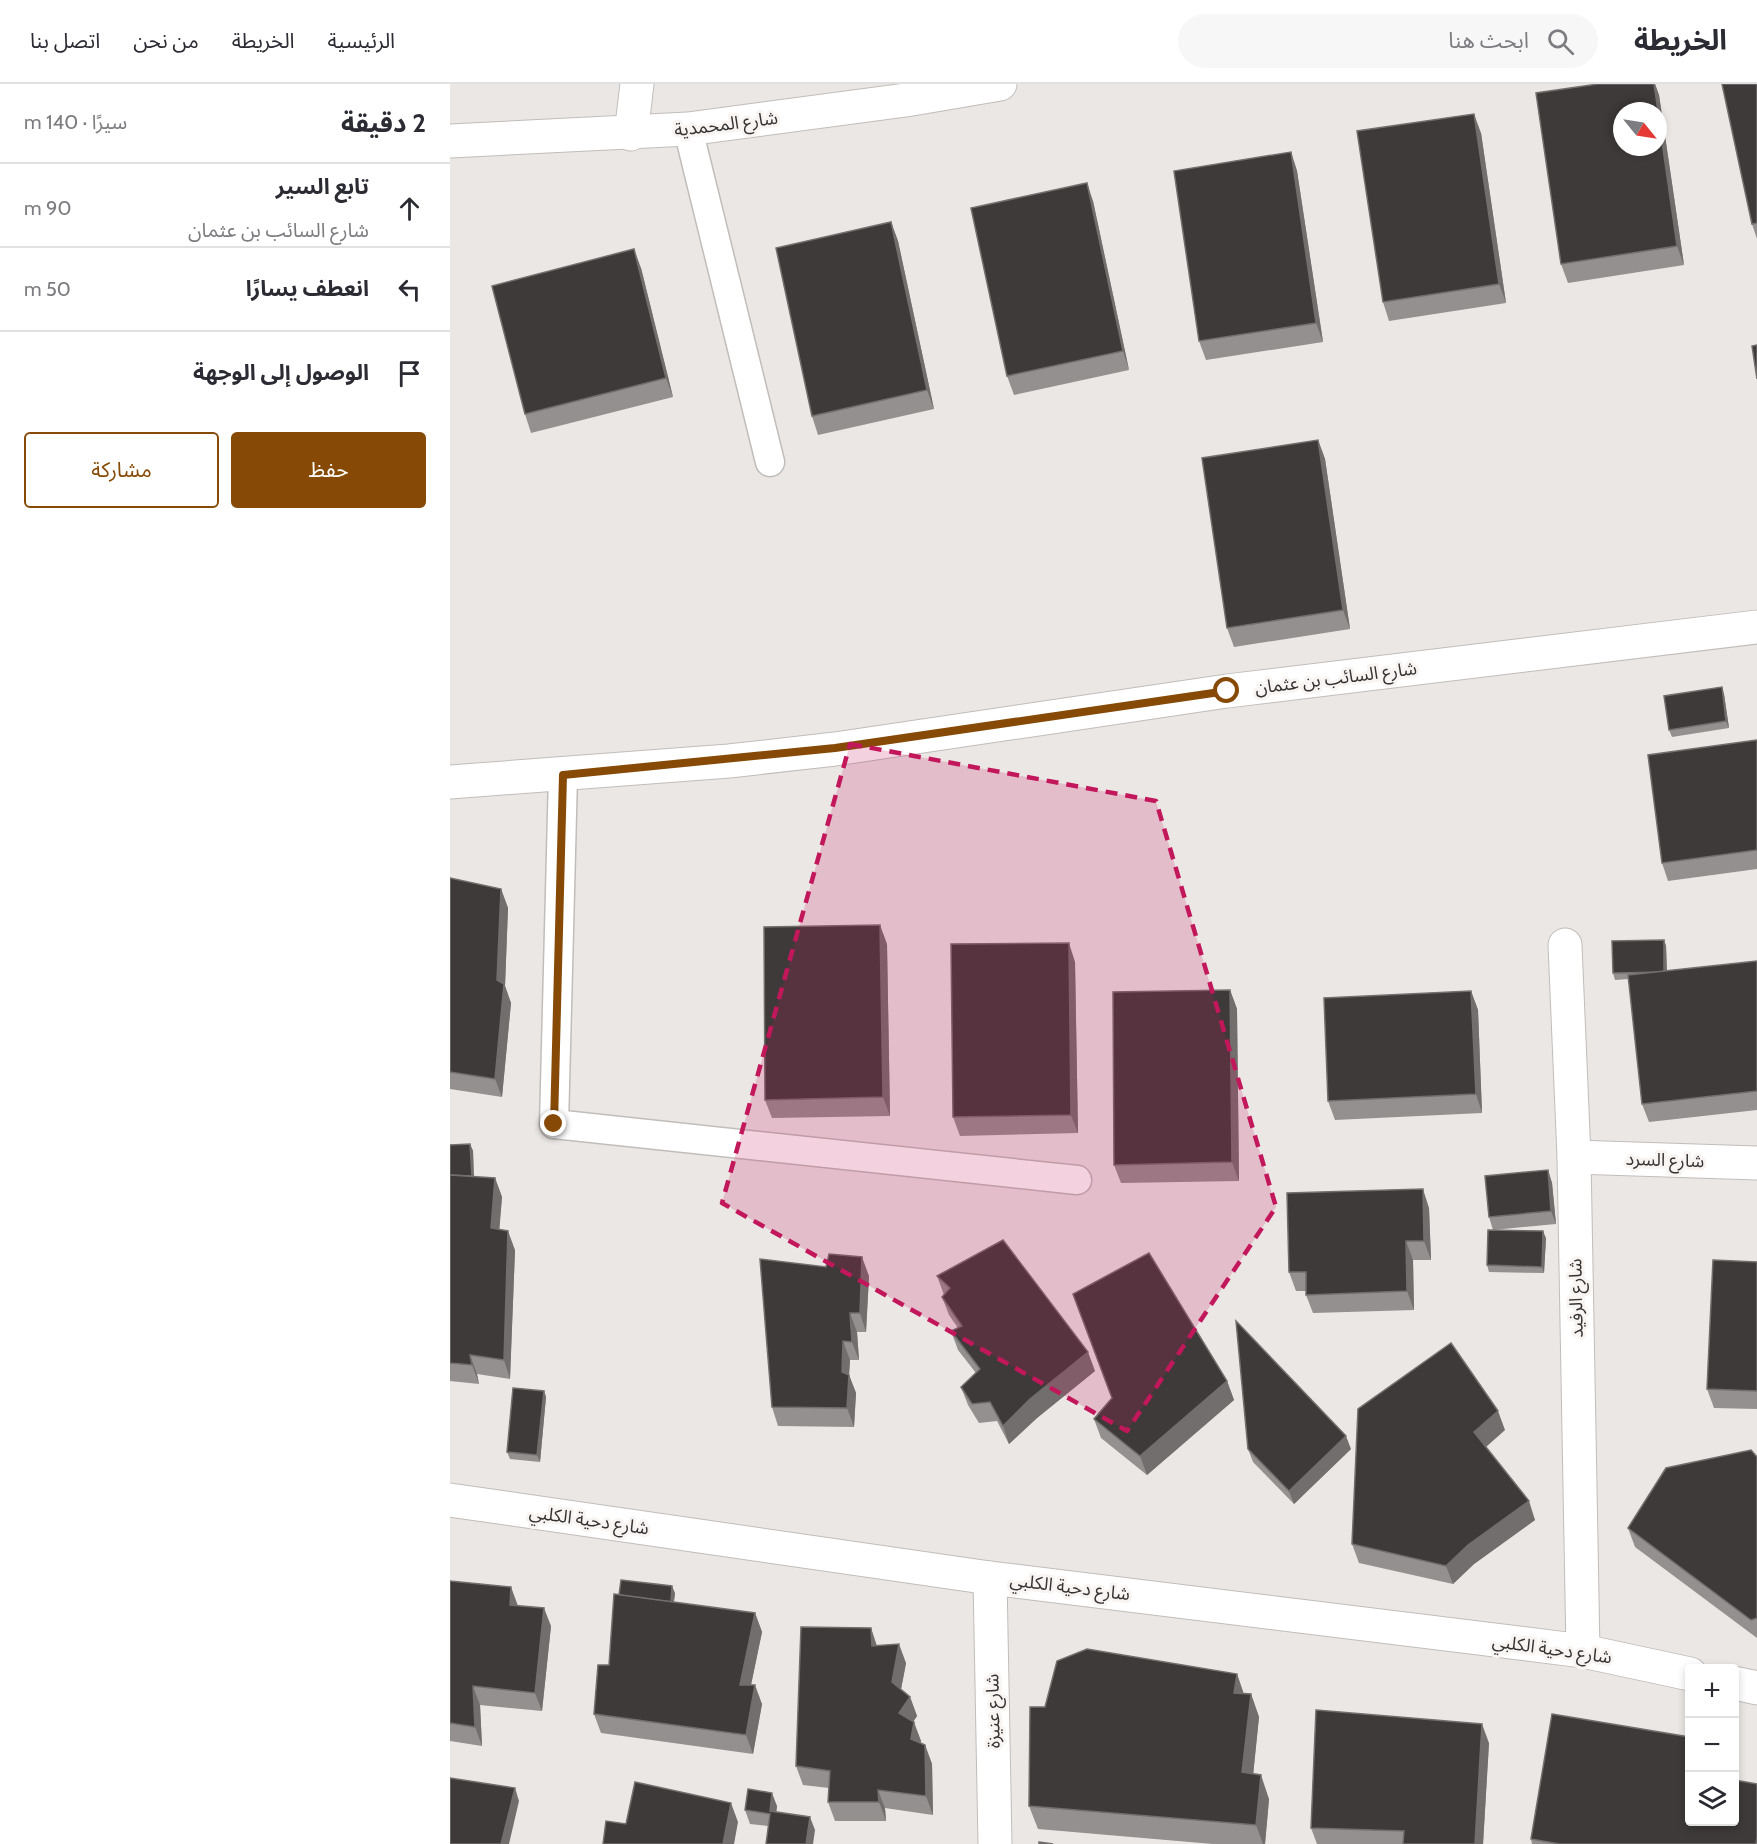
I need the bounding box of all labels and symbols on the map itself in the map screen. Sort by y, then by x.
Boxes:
north arrow [1613,102,1667,156]
street label: شارع المحمدية [673,107,779,144]
street label: شارع السائب بن عثمان [1254,657,1419,702]
route start [1213,677,1239,703]
route end [540,1110,566,1136]
street label: شارع السرد [1625,1148,1705,1175]
street label: شارع الرفيد [1564,1258,1591,1338]
street label: شارع دحية الكلبي [527,1501,650,1542]
street label: شارع دحية الكلبي [1008,1569,1131,1608]
street label: شارع دحية الكلبي [1490,1630,1613,1671]
street label: شارع عنيزة [981,1673,1008,1749]

